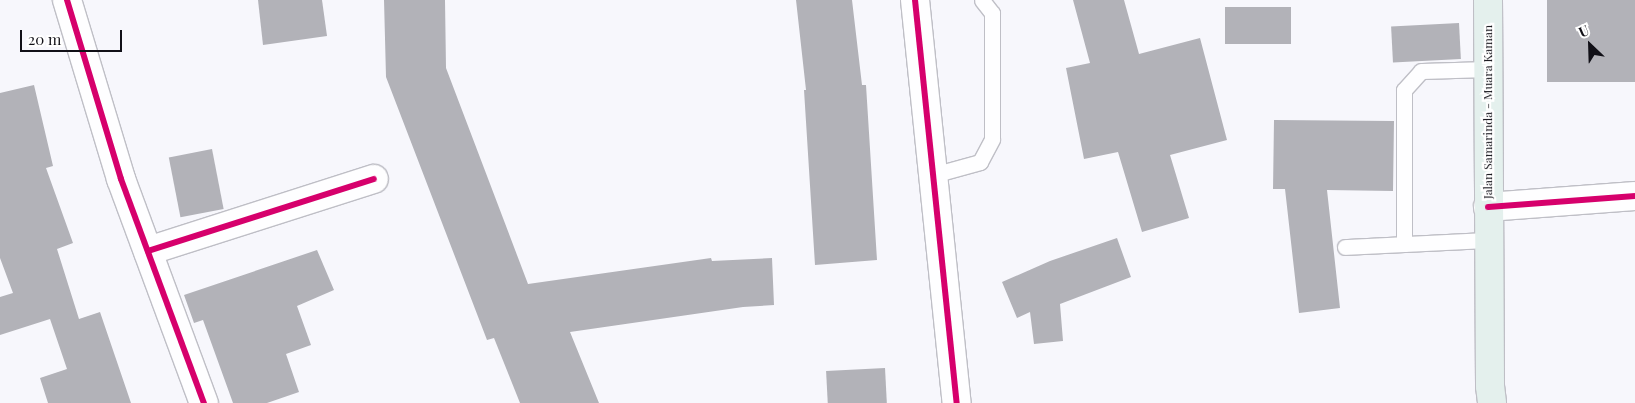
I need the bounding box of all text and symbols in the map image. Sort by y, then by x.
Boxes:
scale bar [22,20,125,52]
north arrow [1565,20,1615,70]
text: U [1575,20,1592,41]
street label: Jalan Samarinda - Muara Kaman [1481,25,1495,199]
text: 20 m [28,29,61,49]

